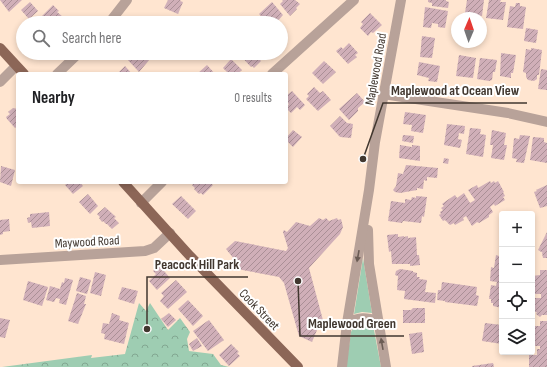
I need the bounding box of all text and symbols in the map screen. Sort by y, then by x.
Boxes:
north arrow [451,12,487,48]
search box [16,16,288,60]
icon: search [30,27,52,49]
text: Search here [62,29,122,48]
street label: Maplewood Road [362,32,390,106]
callout: Maplewood at Ocean View [383,77,527,103]
text: Maplewood at Ocean View [391,82,520,99]
text: Nearby [32,88,75,108]
text: 0 results [234,90,272,106]
map controls [499,211,535,355]
button: + [499,211,535,247]
street label: Maywood Road [54,232,120,252]
button: − [499,247,535,283]
one-way arrow [355,250,361,262]
callout: Peacock Hill Park [147,251,248,277]
text: Peacock Hill Park [155,256,239,273]
button: locate [499,283,535,319]
street label: Cook Street [236,286,283,334]
callout: Maplewood Green [300,310,404,336]
text: Maplewood Green [308,315,396,332]
button: layers [499,319,535,355]
one-way arrow [379,338,385,350]

